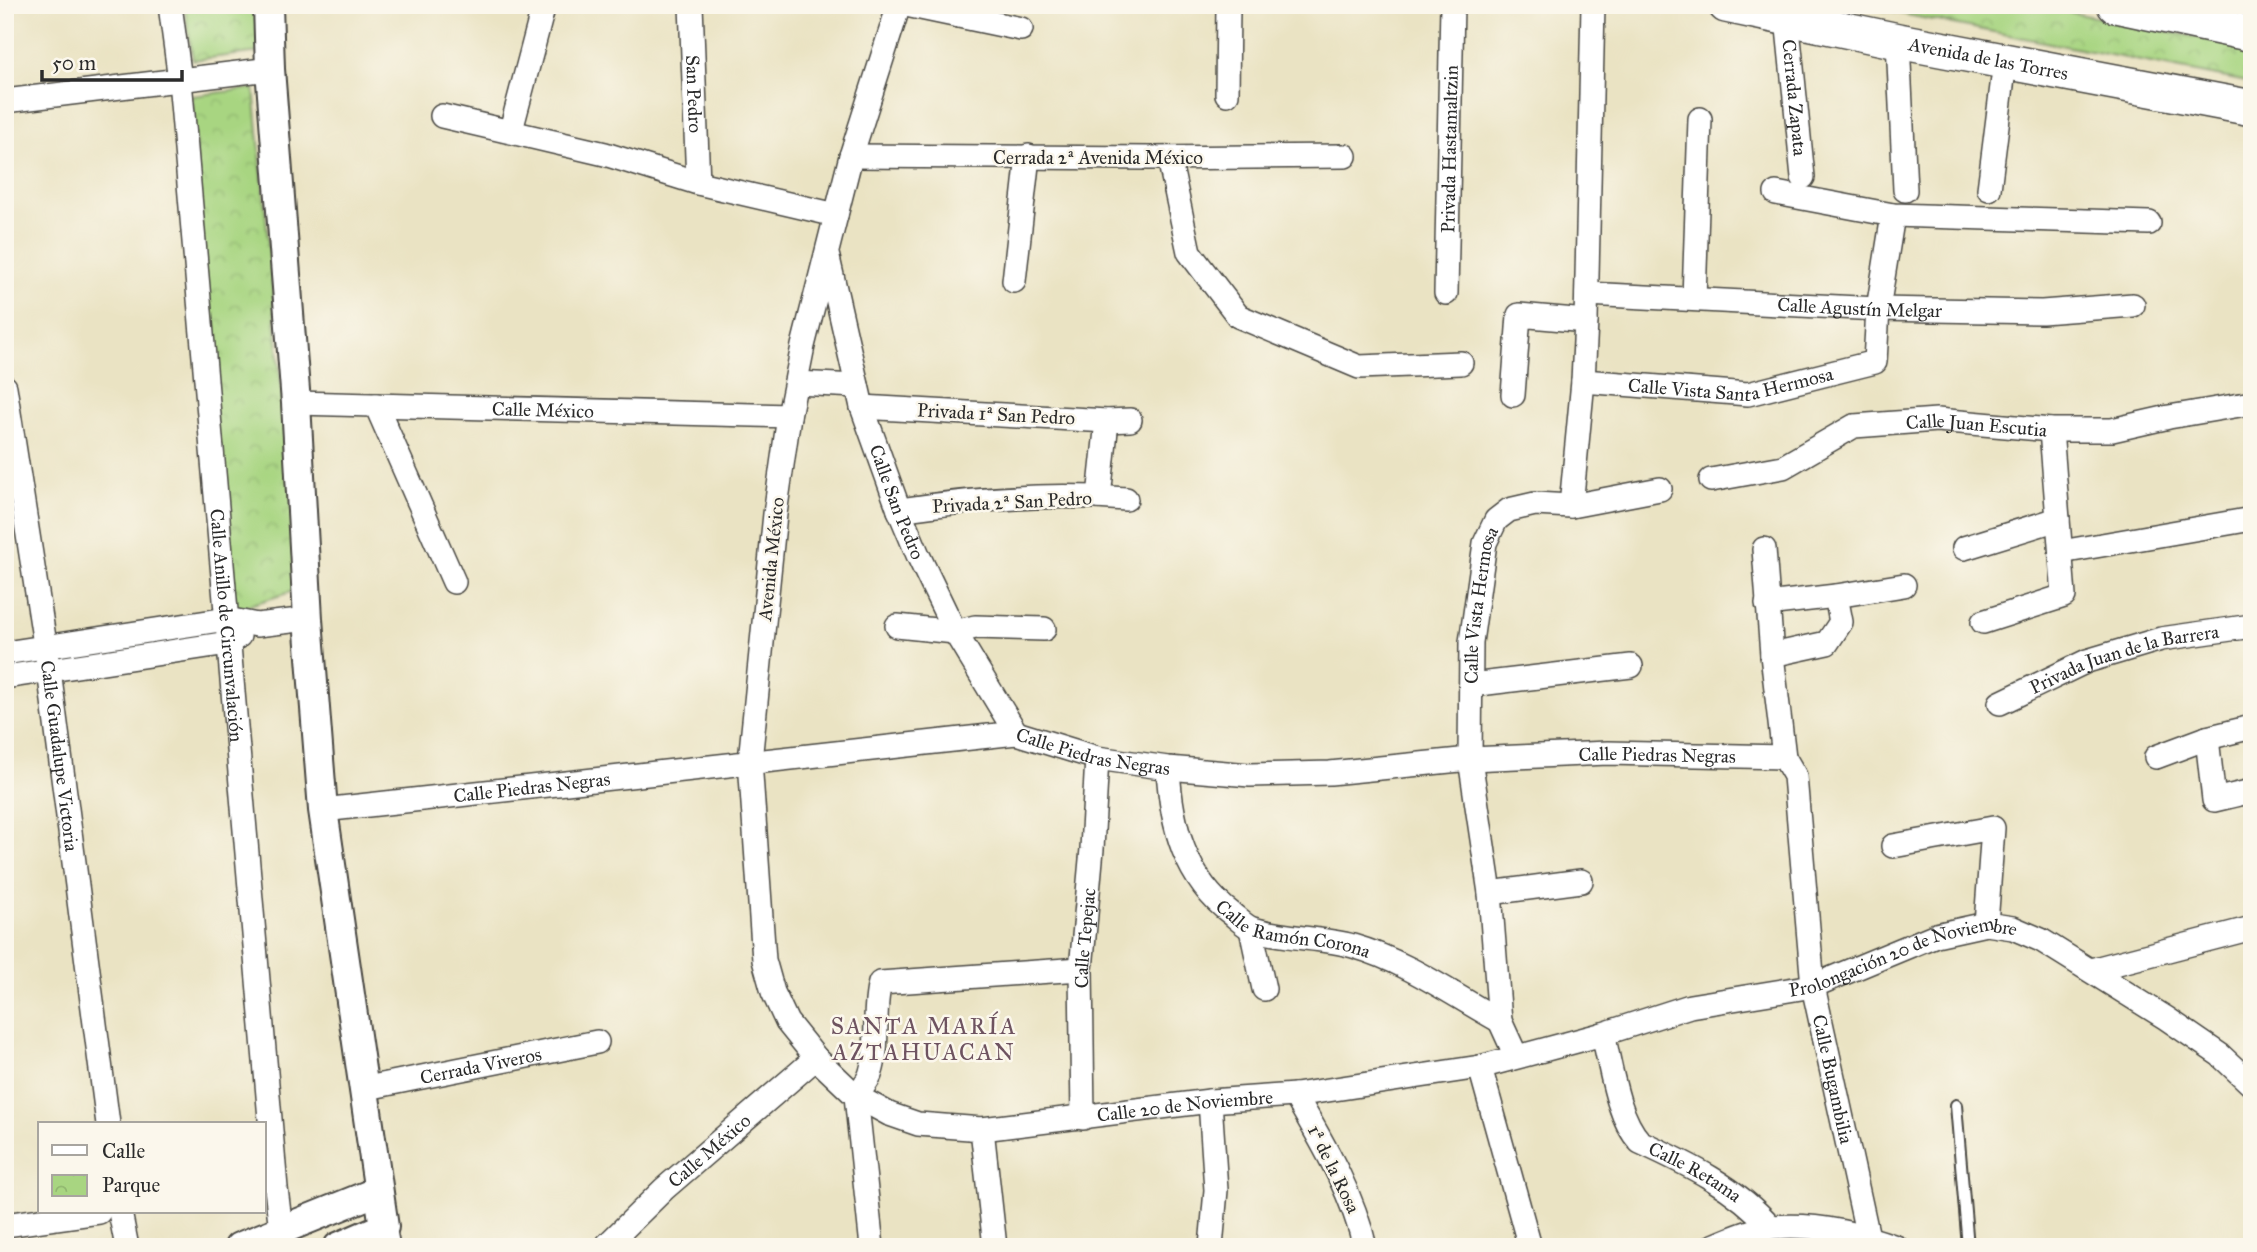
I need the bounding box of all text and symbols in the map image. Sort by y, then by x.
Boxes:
street label: Avenida de las Torres [1906,32,2070,85]
scale bar [42,38,182,82]
street label: Cerrada Zapata [1778,38,1812,158]
text: 50 m [52,50,97,76]
street label: San Pedro [681,55,708,134]
street label: Privada Hastamaltzin [1436,65,1462,233]
street label: Cerrada 2ª Avenida México [993,146,1203,169]
street label: Calle Agustín Melgar [1777,292,1943,322]
street label: Calle Vista Santa Hermosa [1627,361,1836,406]
street label: Calle México [492,397,594,422]
street label: Privada 1ª San Pedro [916,398,1076,430]
street label: Calle Juan Escutia [1905,408,2049,441]
street label: Calle San Pedro [865,441,930,563]
street label: Privada 2ª San Pedro [931,486,1093,518]
street label: Avenida México [753,496,789,623]
street label: Calle Anillo de Circunvalación [206,508,249,743]
street label: Calle Vista Hermosa [1459,522,1503,684]
street label: Privada Juan de la Barrera [2026,619,2221,699]
street label: Calle Guadalupe Victoria [36,659,84,854]
street label: Calle Piedras Negras [1014,722,1172,780]
street label: Calle Piedras Negras [1578,741,1736,768]
street label: Calle Piedras Negras [452,767,611,807]
street label: Calle Tepejac [1069,887,1100,989]
street label: Calle Ramón Corona [1211,894,1374,963]
street label: Prolongación 20 de Noviembre [1787,911,2022,1001]
district label: SANTA MARÍA AZTAHUACAN [831,1011,1017,1066]
street label: Calle Bugambilia [1808,1012,1859,1147]
street label: Cerrada Viveros [418,1042,544,1089]
street label: Calle 20 de Noviembre [1096,1085,1274,1126]
street label: Calle México [663,1108,755,1192]
street label: 1ª de la Rosa [1303,1121,1366,1218]
legend [38,1122,266,1214]
street label: Calle Retama [1645,1136,1747,1207]
text: Calle [102,1138,145,1164]
text: Parque [102,1172,161,1198]

